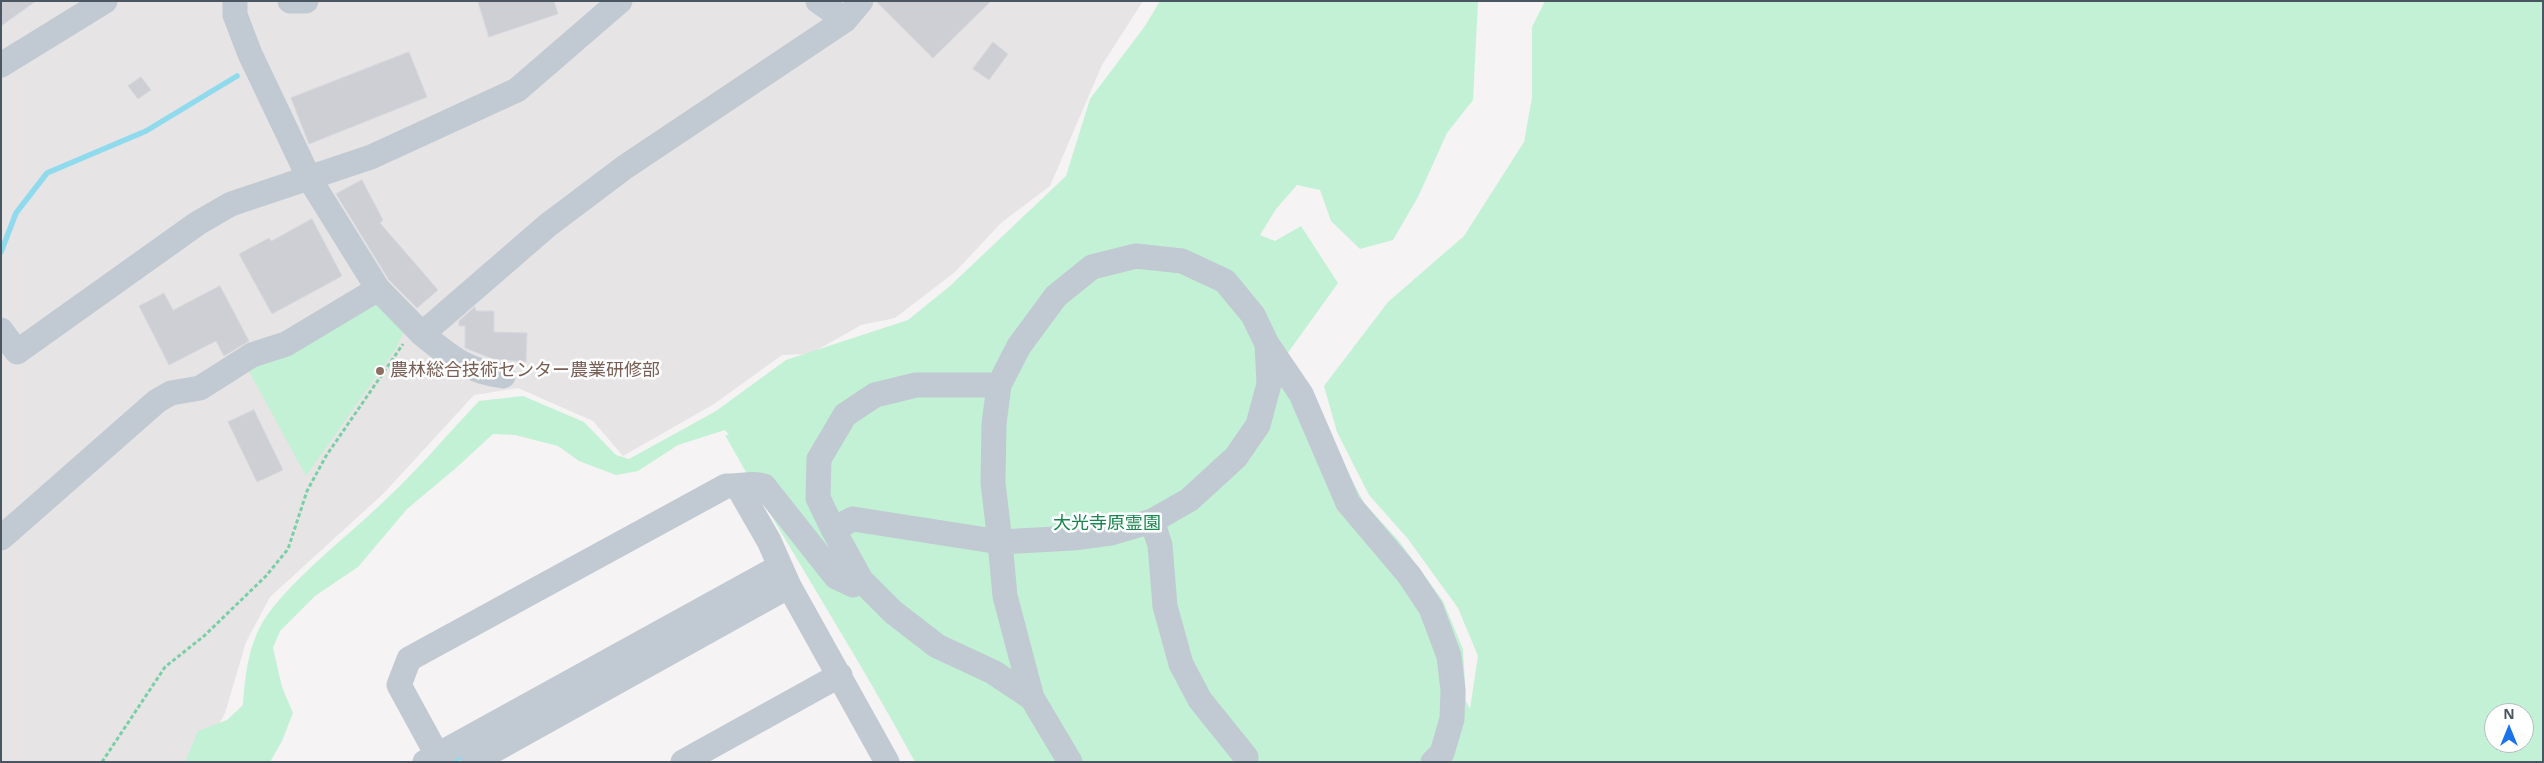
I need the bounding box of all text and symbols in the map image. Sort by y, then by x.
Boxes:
place label: 農林総合技術センター農業研修部 [390,360,660,382]
marker: 農林総合技術センター農業研修部 [374,365,386,377]
park label: 大光寺原霊園 [1053,513,1161,535]
north arrow [2484,703,2534,753]
text: N [2503,704,2515,723]

